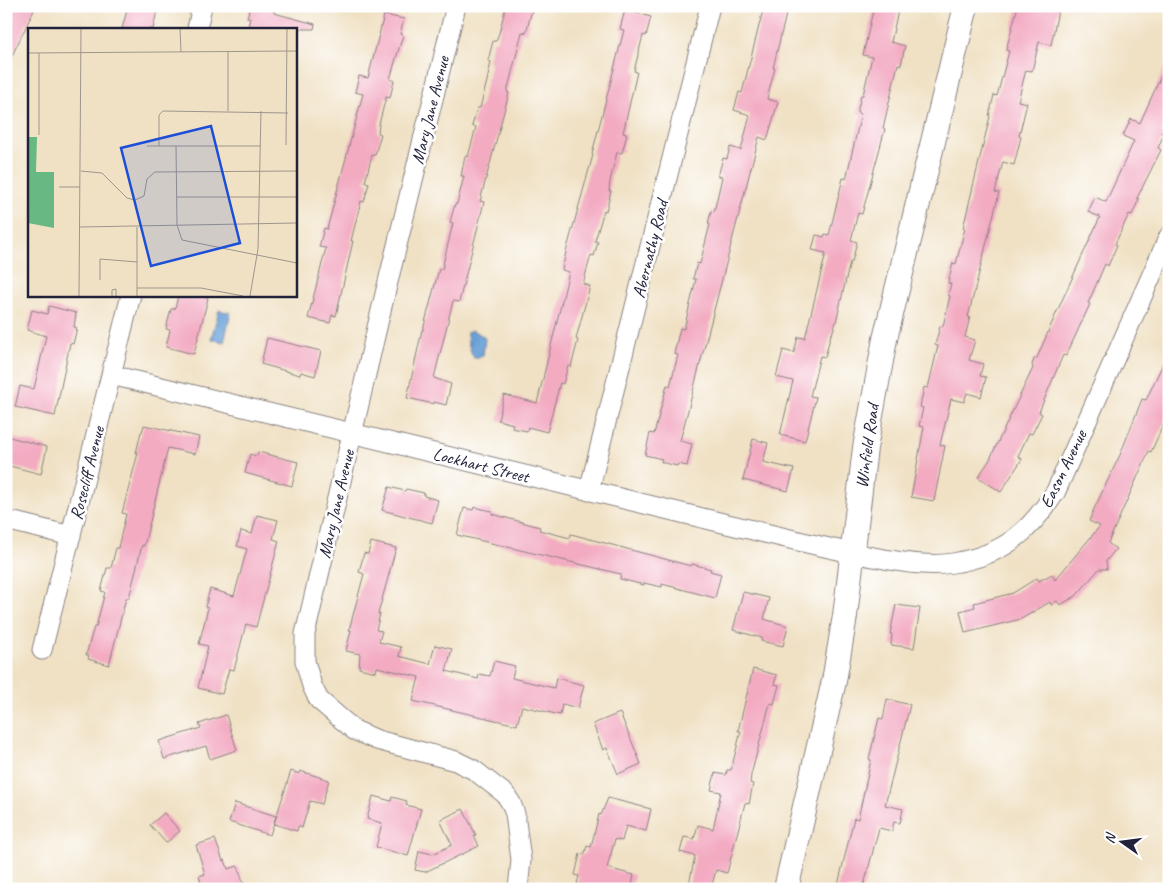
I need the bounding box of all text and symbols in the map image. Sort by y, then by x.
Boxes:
inset map [28,28,296,296]
street label: Mary Jane Avenue [406,53,454,166]
street label: Abernathy Road [627,195,673,300]
street label: Winfield Road [850,400,884,489]
street label: Rosecliff Avenue [65,423,109,522]
street label: Eason Avenue [1035,426,1092,511]
street label: Lockhart Street [431,442,533,488]
street label: Mary Jane Avenue [313,447,359,560]
north arrow [1098,818,1148,868]
text: N [1101,830,1120,845]

